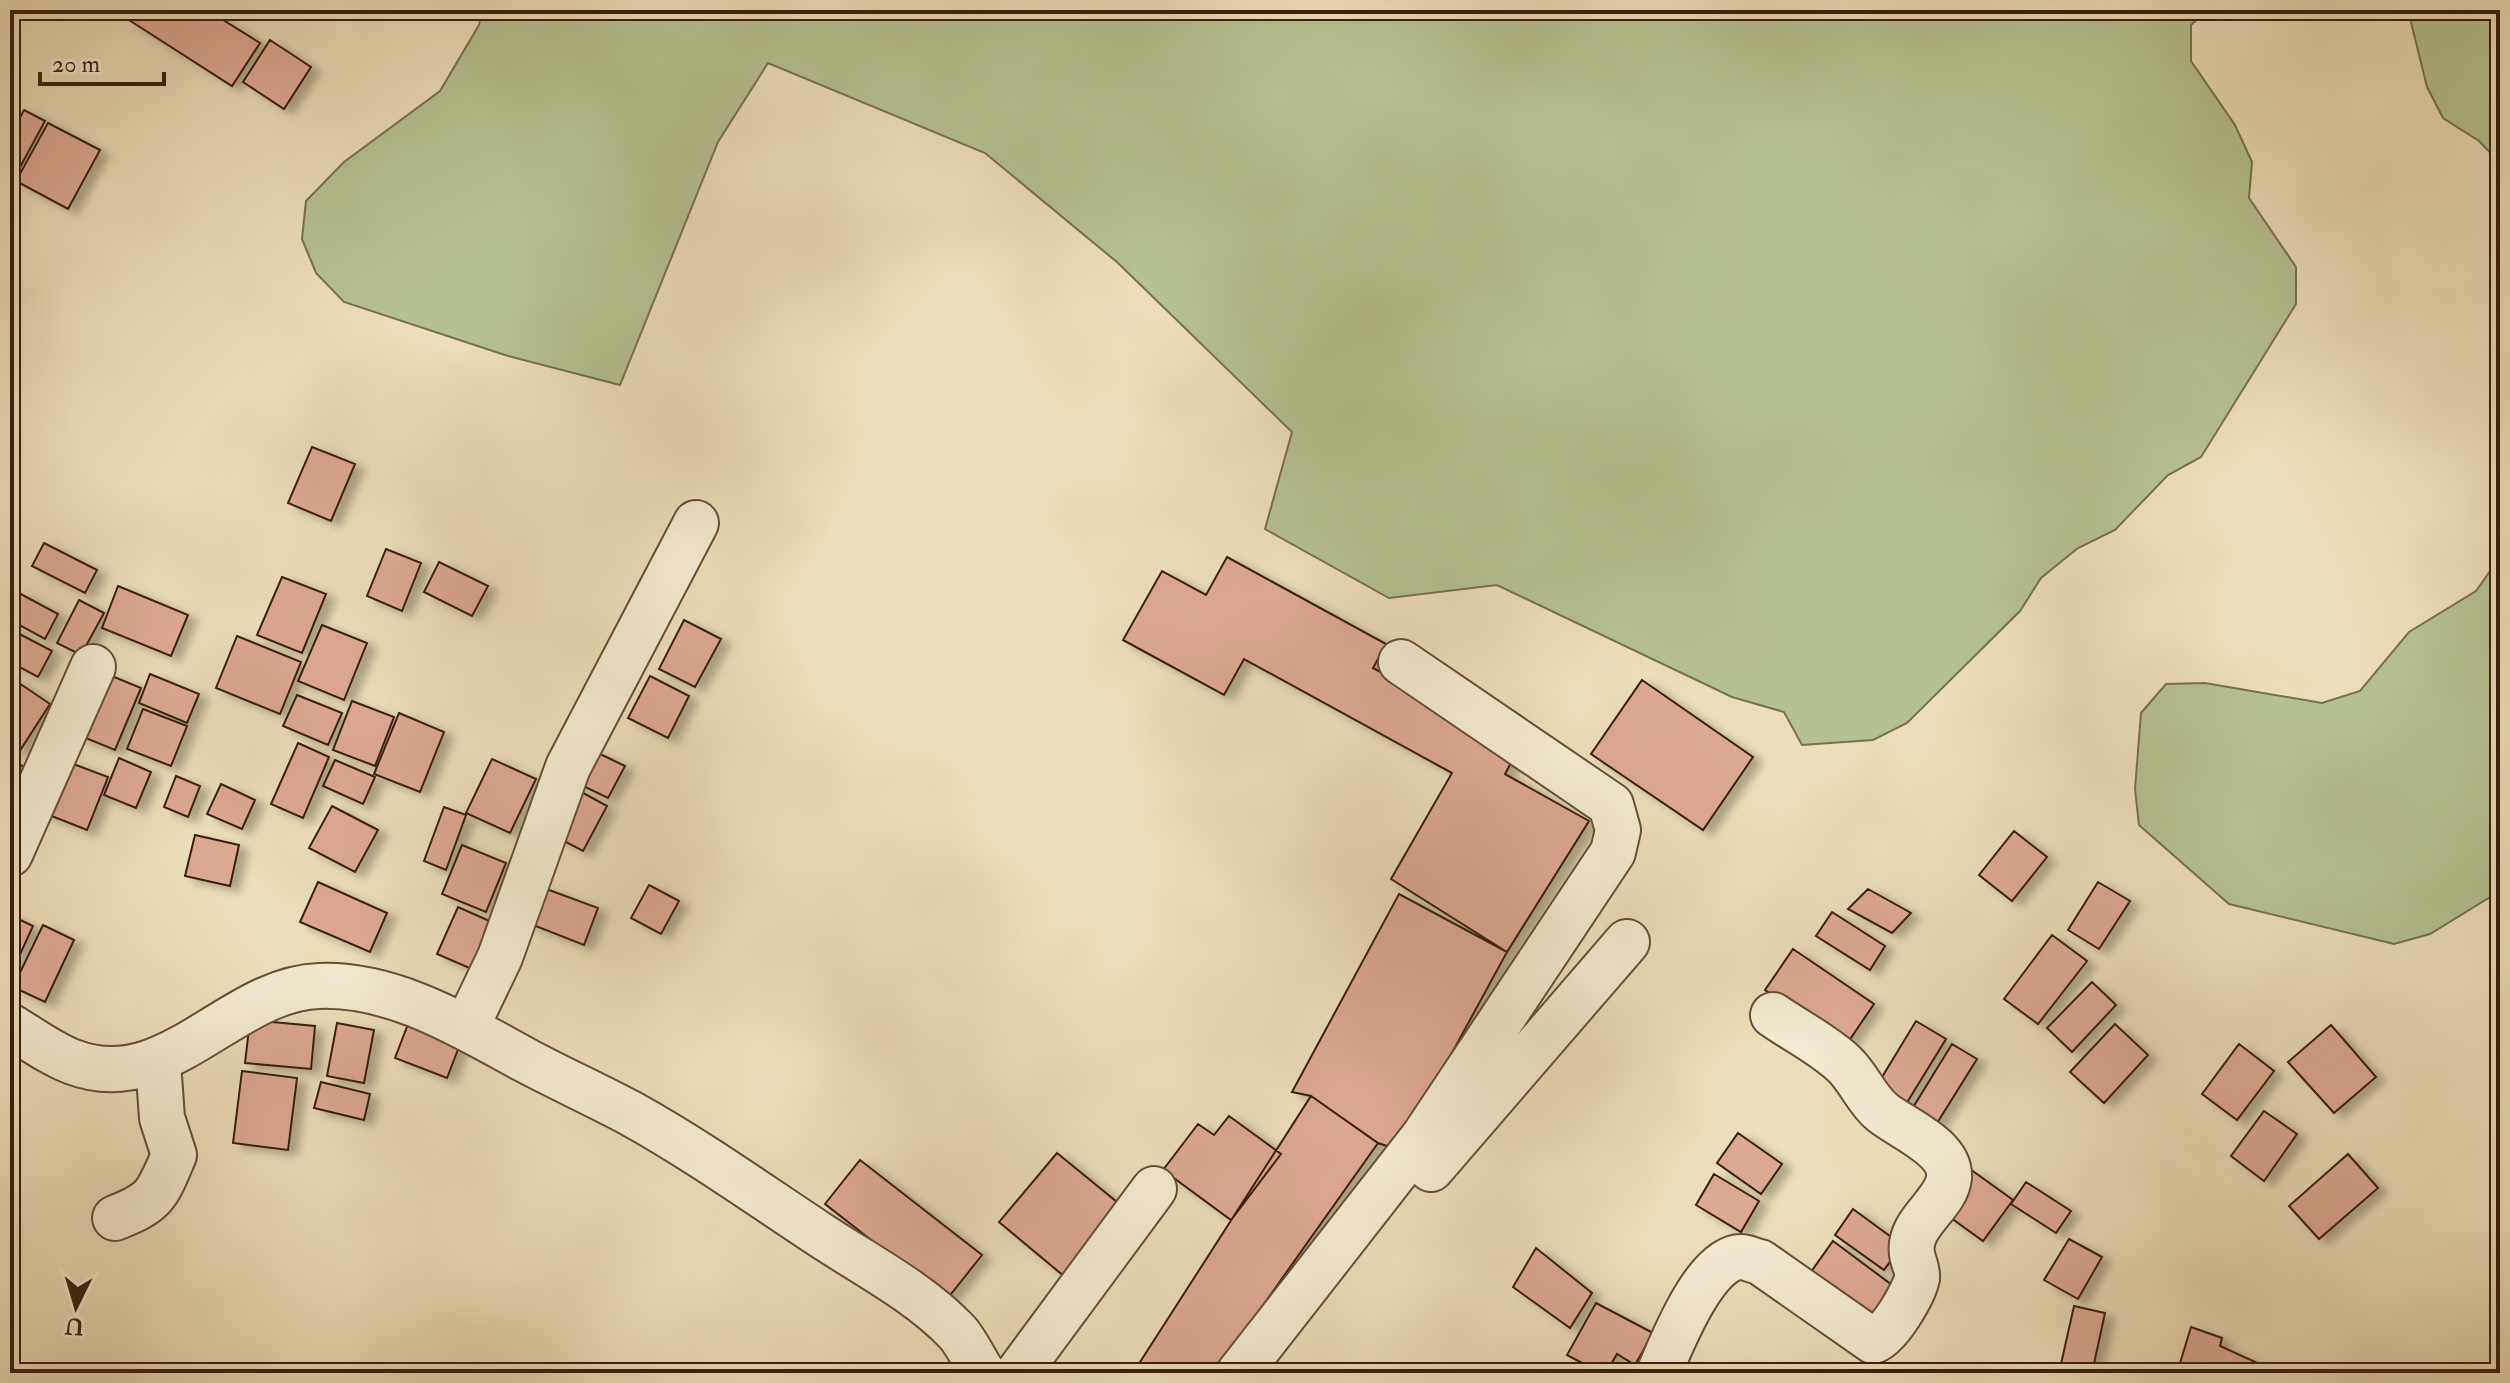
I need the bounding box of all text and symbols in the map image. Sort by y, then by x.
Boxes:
scale bar [40,36,164,86]
text: 20 m [52,49,101,80]
north arrow [36,1267,116,1347]
text: U [63,1311,85,1341]

